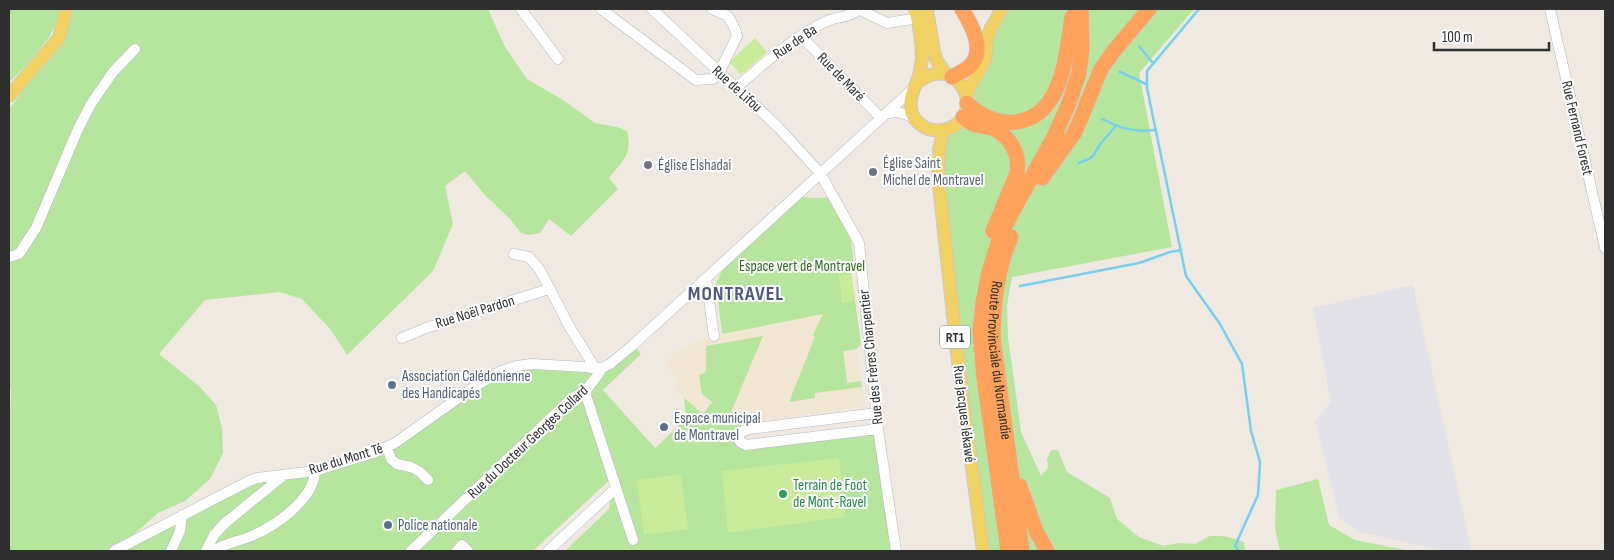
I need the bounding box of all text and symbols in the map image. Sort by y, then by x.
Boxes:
street label: Rue de Ba [769,20,821,64]
scale bar [1434,20,1549,52]
text: 100 m [1442,28,1473,47]
street label: Rue de Maré [813,48,869,106]
street label: Rue de Lifou [708,61,766,117]
street label: Rue Fernand Forest [1557,79,1597,178]
place label: Église Saint Michel de Montravel [883,154,983,190]
place label: Église Elshadai [658,156,731,175]
marker: Église Elshadai [642,159,654,171]
marker: Église Saint Michel de Montravel [867,166,879,178]
park label: Espace vert de Montravel [739,257,865,276]
street label: Route Provinciale du Normandie [983,280,1016,441]
district label: MONTRAVEL [688,282,784,306]
street label: Rue des Frères Charpentier [854,288,888,425]
street label: Rue Noël Pardon [433,291,517,333]
road number: RT1 [940,326,970,348]
street label: Rue Jacques Iékawé [949,364,979,464]
place label: Association Calédonienne des Handicapés [401,367,530,403]
marker: Association Calédonienne des Handicapés [386,379,398,391]
street label: Rue du Docteur Georges Collard [464,381,592,503]
place label: Espace municipal de Montravel [674,409,761,445]
marker: Espace municipal de Montravel [658,421,670,433]
street label: Rue du Mont Té [307,439,385,479]
place label: Terrain de Foot de Mont-Ravel [793,476,867,512]
marker: Terrain de Foot de Mont-Ravel [777,488,789,500]
place label: Police nationale [398,516,478,535]
marker: Police nationale [382,519,394,531]

